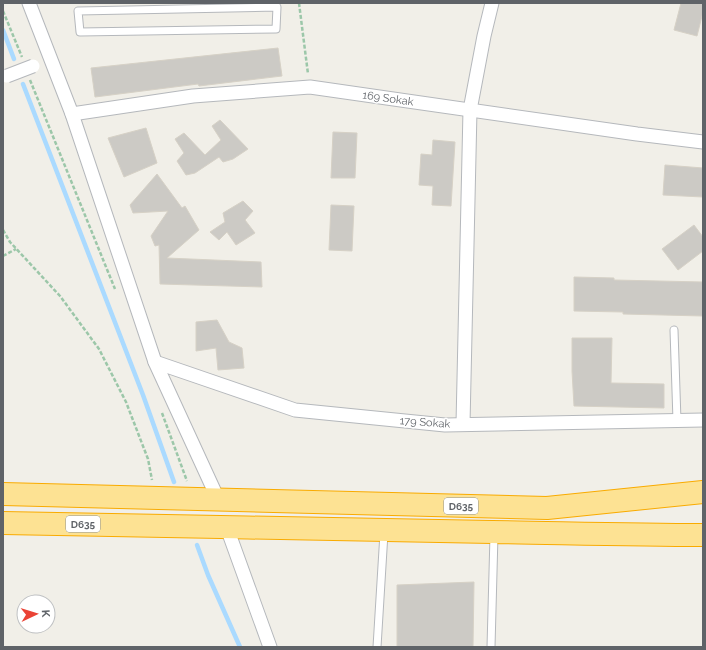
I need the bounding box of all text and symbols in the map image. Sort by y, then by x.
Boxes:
street label: 169 Sokak [362,88,414,109]
street label: 179 Sokak [399,414,451,431]
road number: D635 [444,498,478,514]
road number: D635 [66,516,100,532]
north arrow [16,594,56,634]
text: K [39,609,52,618]

